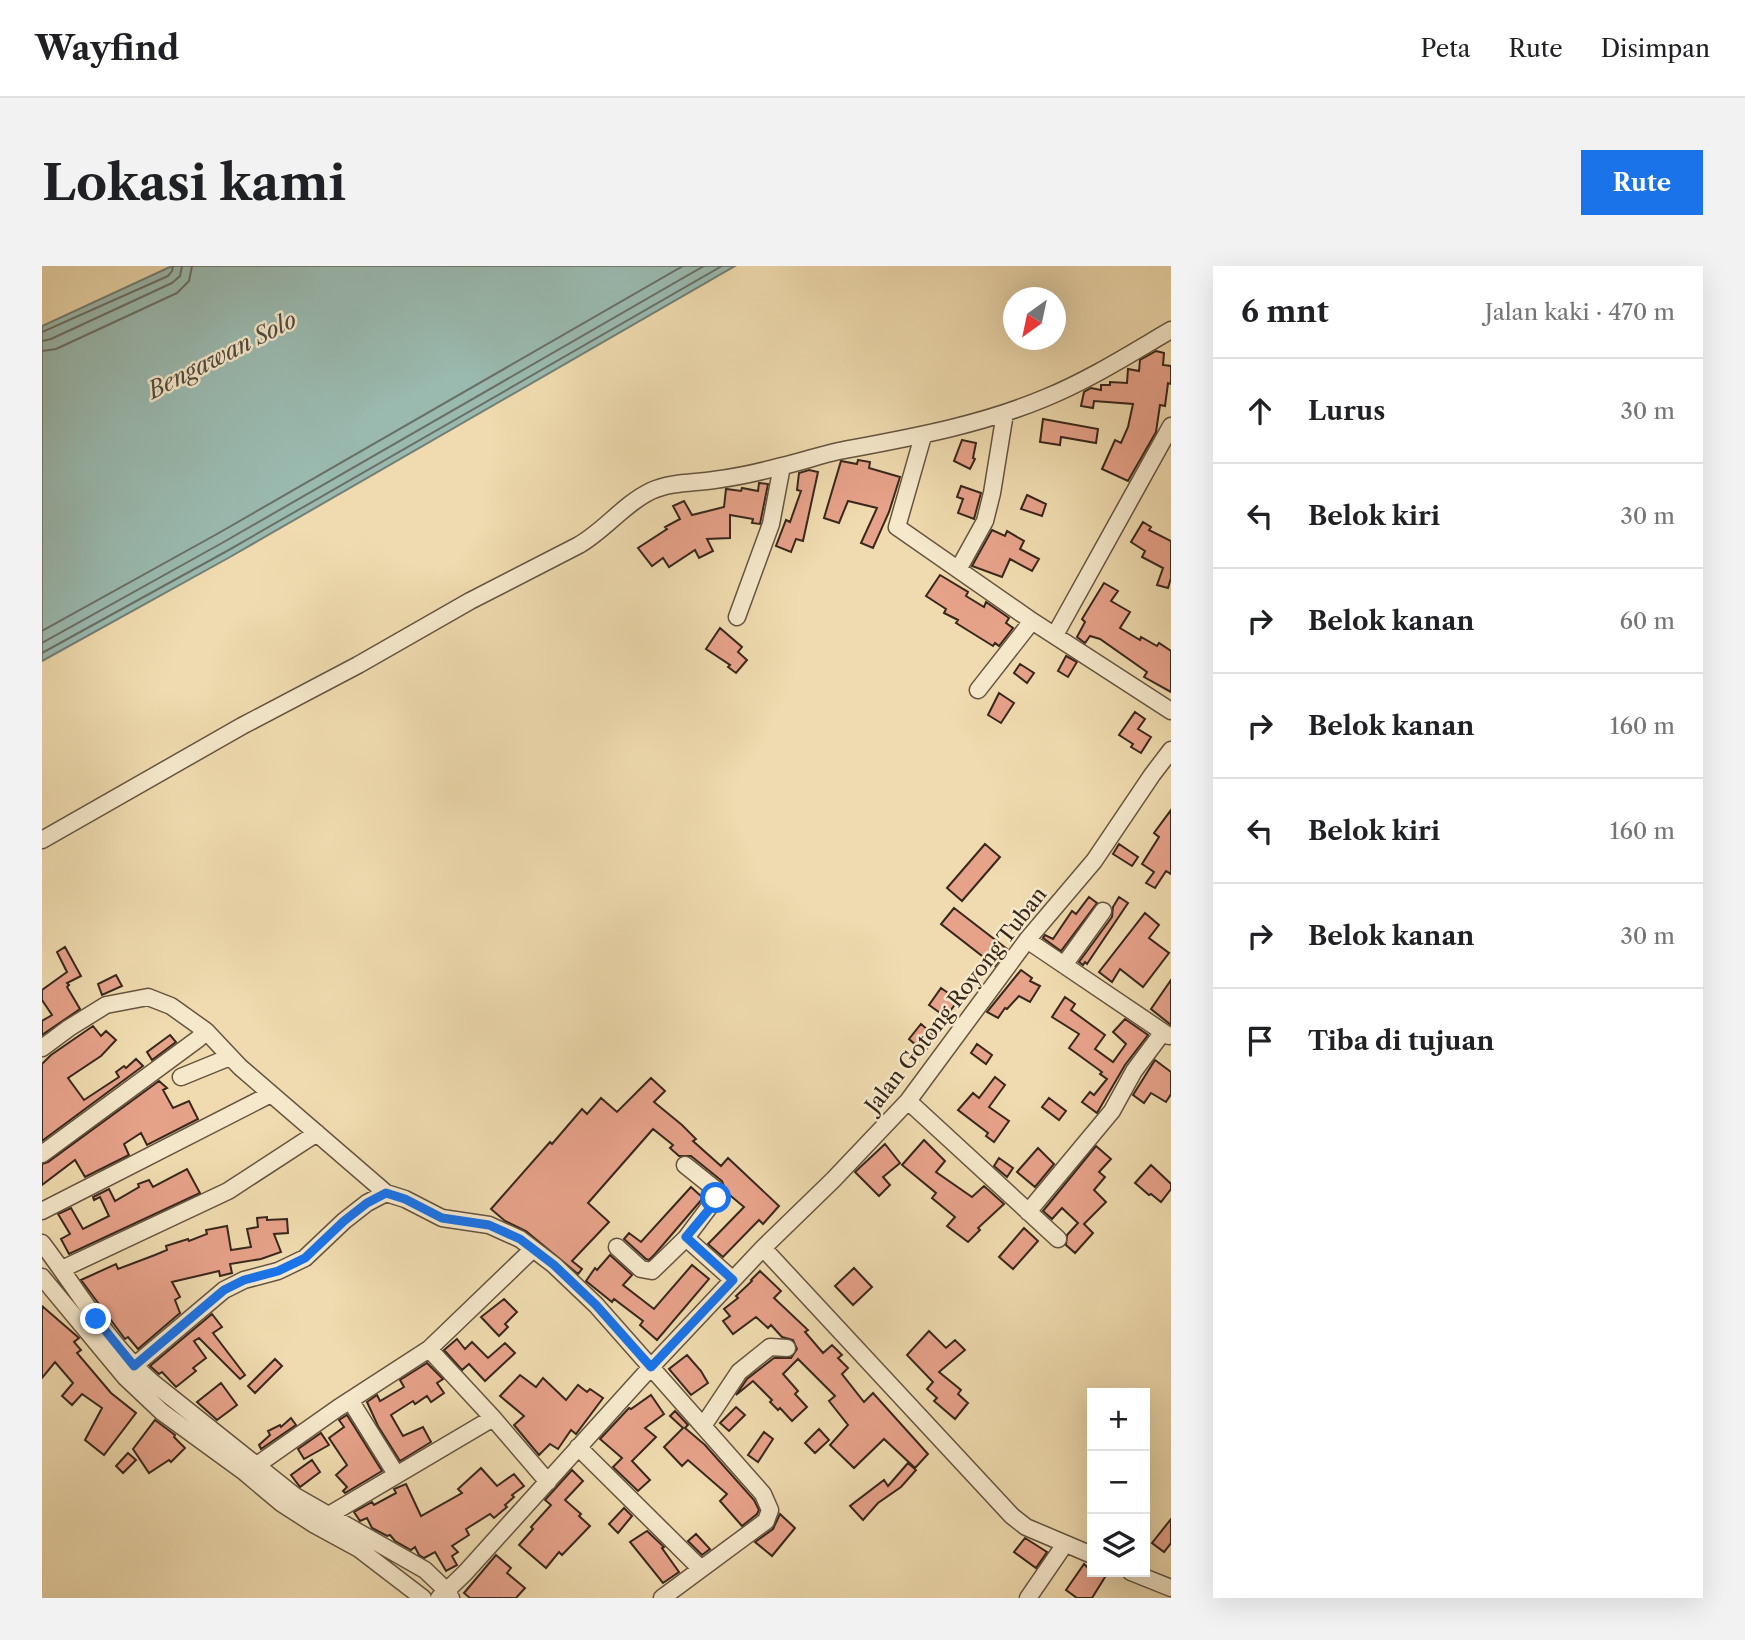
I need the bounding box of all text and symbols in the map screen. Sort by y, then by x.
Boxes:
text: Wayfind [35,28,179,69]
text: Peta [1421,34,1470,63]
text: Rute [1508,34,1563,63]
text: Disimpan [1601,34,1710,63]
button: Rute [1581,150,1703,215]
text: Lokasi kami [42,152,346,213]
north arrow [1003,287,1066,350]
text: 6 mnt [1241,293,1329,330]
text: Jalan kaki · 470 m [1485,298,1675,326]
water label: Bengawan Solo [141,305,302,406]
icon: ahead [1241,392,1279,430]
text: Lurus [1308,395,1385,427]
text: 30 m [1620,397,1675,425]
icon: left [1241,497,1279,535]
text: Belok kiri [1308,500,1440,532]
text: 30 m [1620,502,1675,530]
icon: right [1241,602,1279,640]
text: Belok kanan [1308,605,1474,637]
text: 60 m [1619,607,1675,635]
icon: right [1241,707,1279,745]
text: Belok kanan [1308,710,1474,742]
text: 160 m [1610,712,1675,740]
icon: left [1241,812,1279,850]
text: Belok kiri [1308,815,1440,847]
text: 160 m [1610,817,1675,845]
street label: Jalan Gotong Royong Tuban [858,882,1052,1120]
icon: right [1241,917,1279,955]
text: Belok kanan [1308,920,1474,952]
text: 30 m [1620,922,1675,950]
icon: arrive [1241,1022,1279,1060]
text: Tiba di tujuan [1308,1025,1494,1057]
route start [700,1182,731,1213]
route end [80,1303,111,1334]
map controls [1087,1388,1150,1577]
button: + [1087,1388,1150,1451]
button: − [1087,1451,1150,1514]
button: layers [1087,1514,1150,1577]

